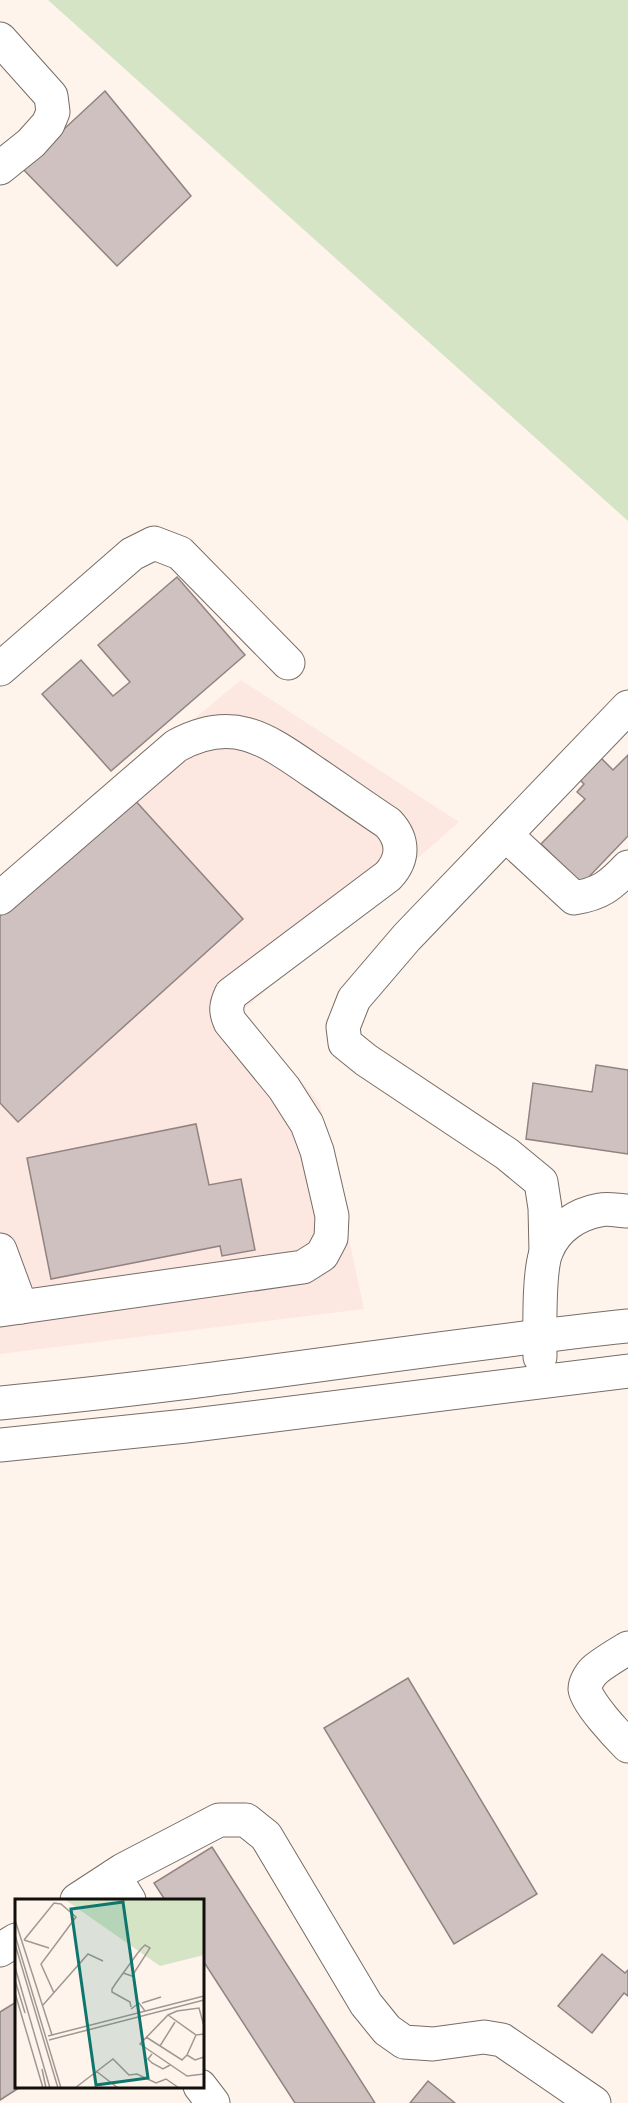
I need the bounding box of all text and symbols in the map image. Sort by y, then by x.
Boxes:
inset map [15,1899,204,2088]

